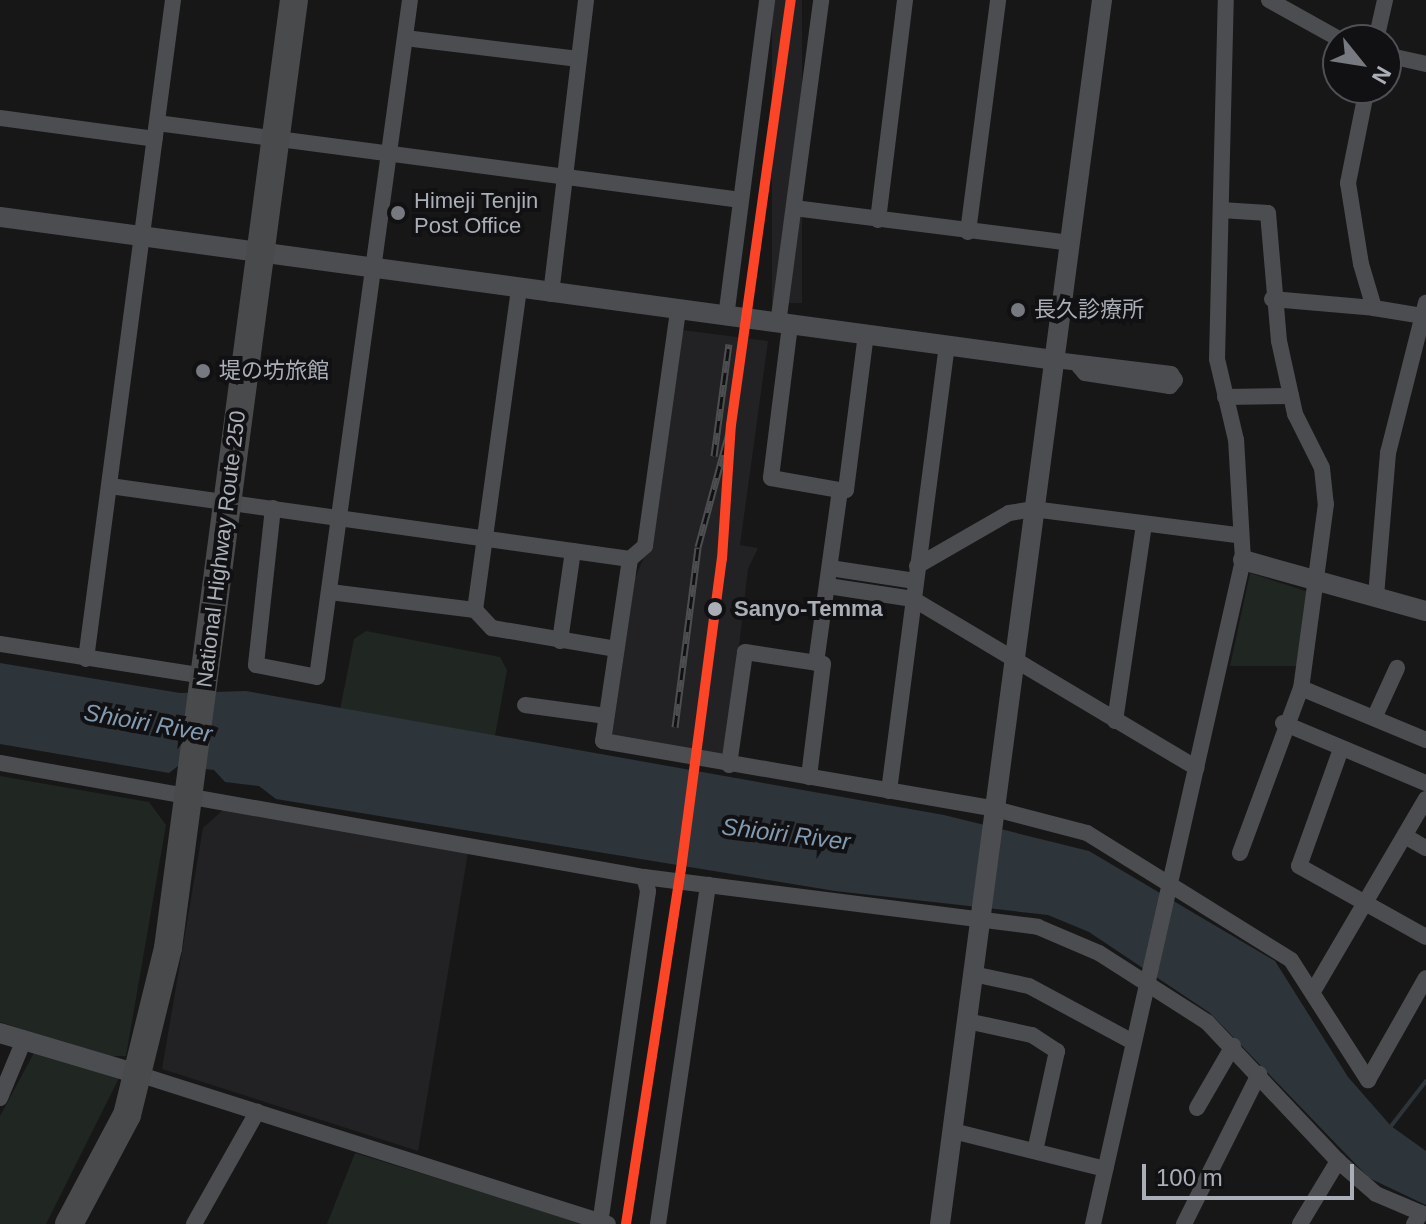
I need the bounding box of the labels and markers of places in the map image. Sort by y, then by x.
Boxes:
place label: Himeji Tenjin Post Office [414,187,539,238]
marker: Himeji Tenjin Post Office [389,204,407,222]
place label: 長久診療所 [1034,297,1144,323]
marker: 長久診療所 [1009,301,1027,319]
place label: 堤の坊旅館 [219,358,329,384]
marker: 堤の坊旅館 [194,362,212,380]
place label: Sanyo-Temma [734,596,883,622]
marker: Sanyo-Temma [703,597,727,621]

